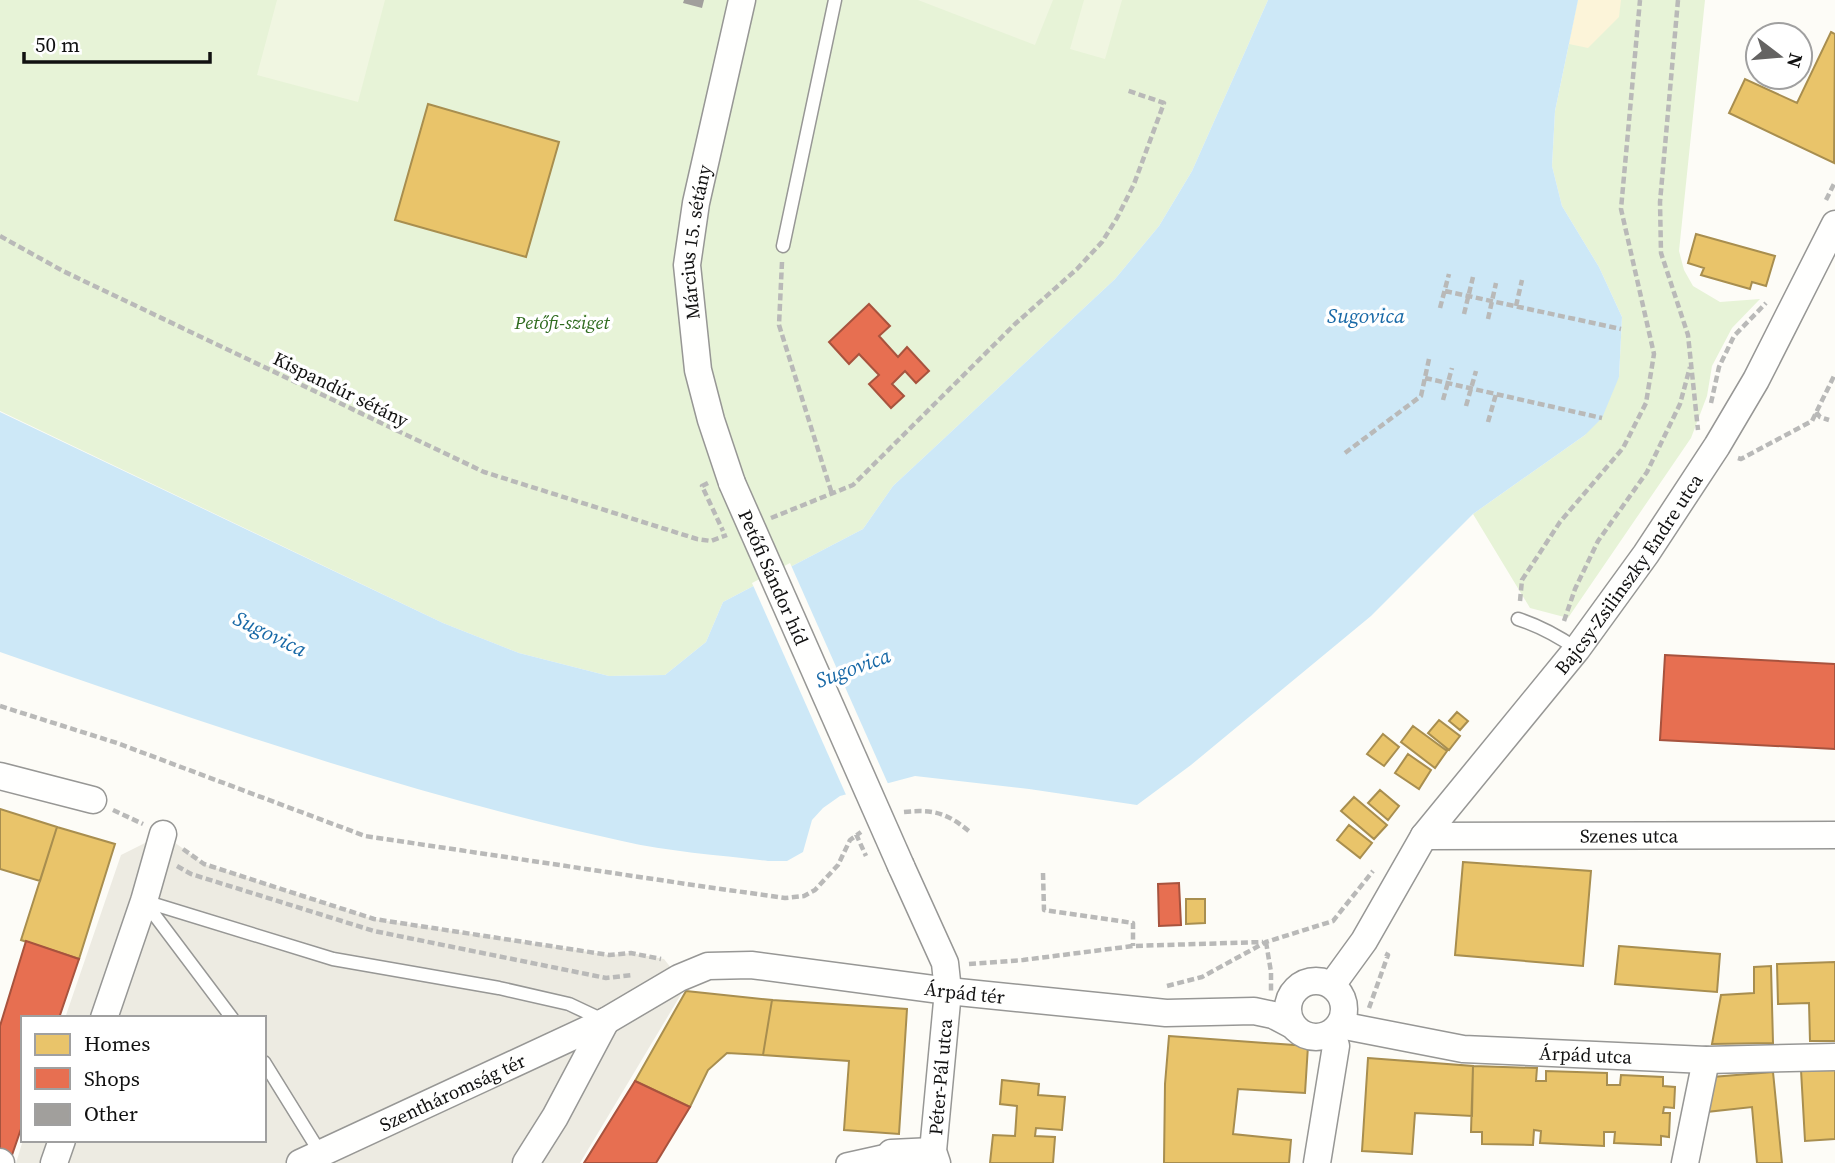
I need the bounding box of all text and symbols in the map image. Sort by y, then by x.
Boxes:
scale bar [24,21,210,65]
north arrow [1744,21,1814,91]
text: 50 m [35,30,80,59]
text: N [1781,50,1810,71]
street label: Március 15. sétány [674,162,717,321]
water label: Sugovica [1327,301,1405,330]
park label: Petőfi-sziget [514,309,610,335]
street label: Kispandúr sétány [269,345,413,433]
street label: Bajcsy-Zsilinszky Endre utca [1548,468,1709,680]
street label: Petőfi Sándor híd [732,505,815,649]
water label: Sugovica [229,603,312,664]
water label: Sugovica [811,641,894,695]
street label: Szenes utca [1580,822,1678,849]
street label: Árpád tér [923,975,1006,1010]
legend [21,1016,266,1142]
street label: Péter-Pál utca [922,1017,958,1136]
text: Homes [84,1029,150,1058]
street label: Árpád utca [1539,1039,1633,1070]
street label: Szentháromság tér [375,1047,530,1137]
text: Shops [84,1064,140,1093]
text: Other [84,1099,138,1128]

